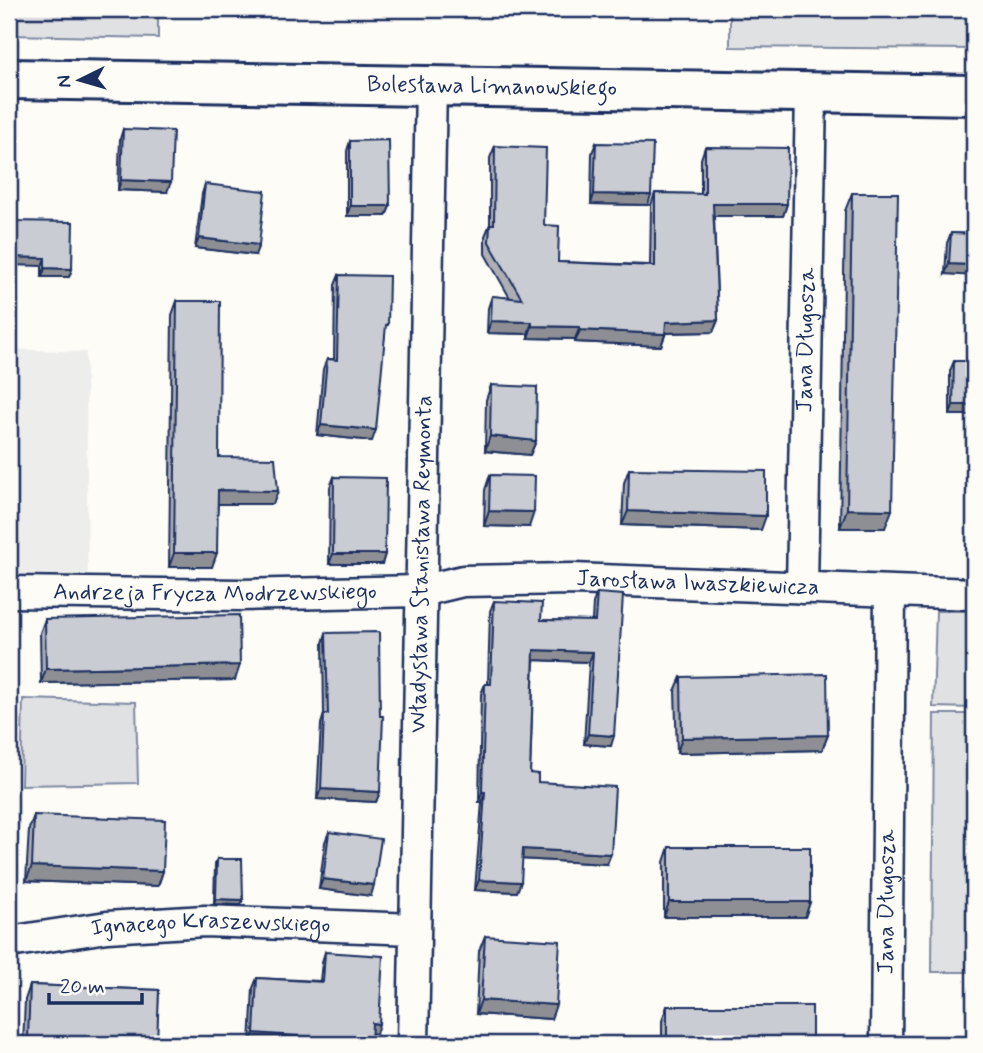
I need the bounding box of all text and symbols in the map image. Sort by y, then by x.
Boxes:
north arrow [46,46,116,116]
street label: Bolesława Limanowskiego [367,70,617,106]
text: N [52,74,78,89]
street label: Jana Długosza [790,267,823,413]
street label: Władysława Stanisława Reymonta [404,395,440,733]
street label: Jarosława Iwaszkiewicza [576,564,820,603]
street label: Andrzeja Frycza Modrzewskiego [53,577,377,610]
street label: Jana Długosza [872,829,903,975]
street label: Ignacego Kraszewskiego [89,906,331,944]
scale bar [49,962,142,1006]
text: 20 m [60,973,105,1001]

